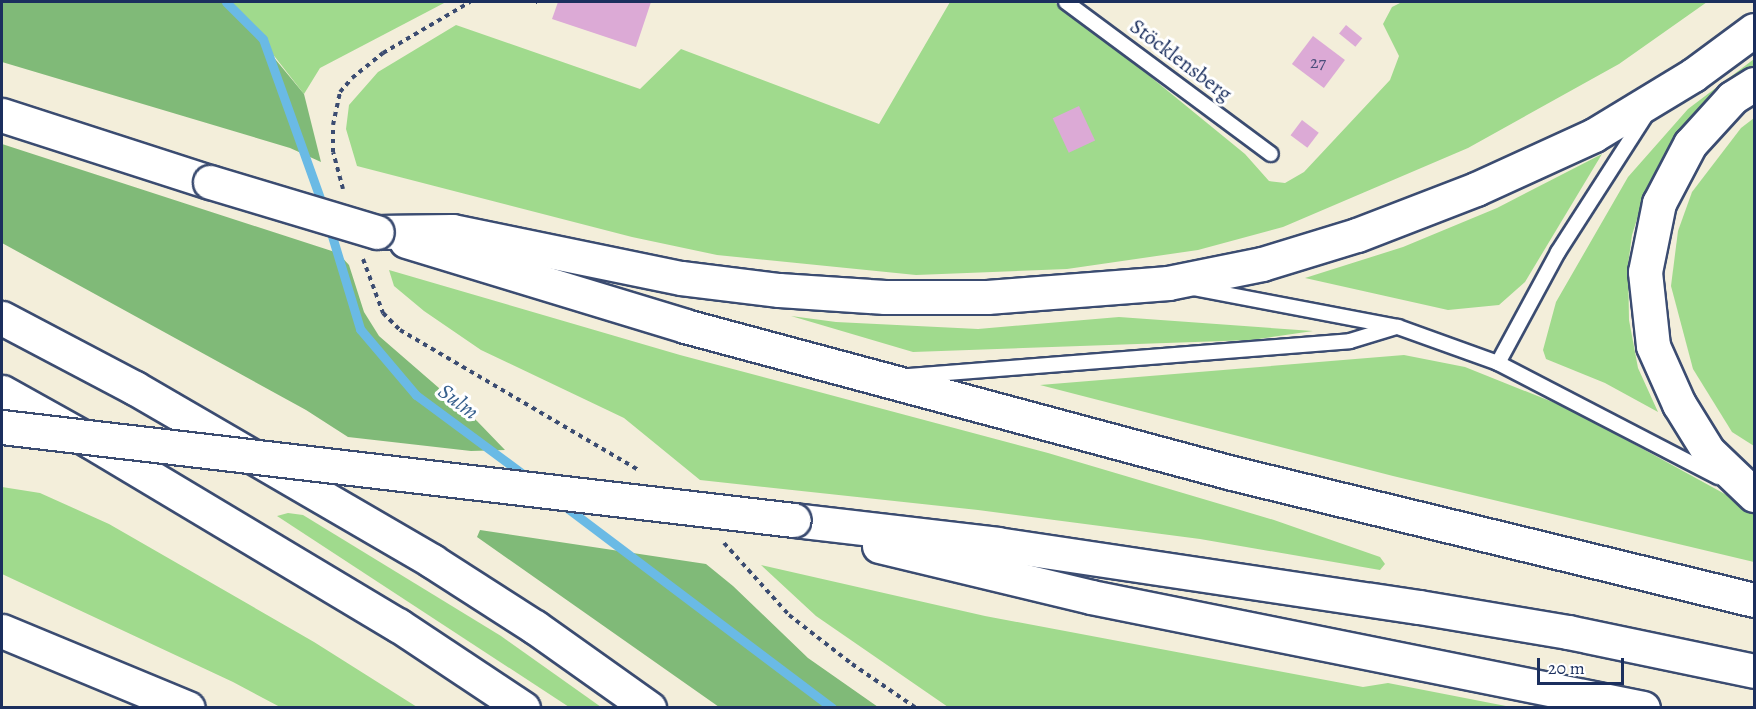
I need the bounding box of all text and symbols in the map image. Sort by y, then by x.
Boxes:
street label: Stöcklensberg [1125,14,1237,106]
house number: 27 [1310,51,1326,73]
water label: Sulm [433,378,483,426]
scale bar [1540,646,1627,684]
text: 20 m [1548,656,1585,680]

